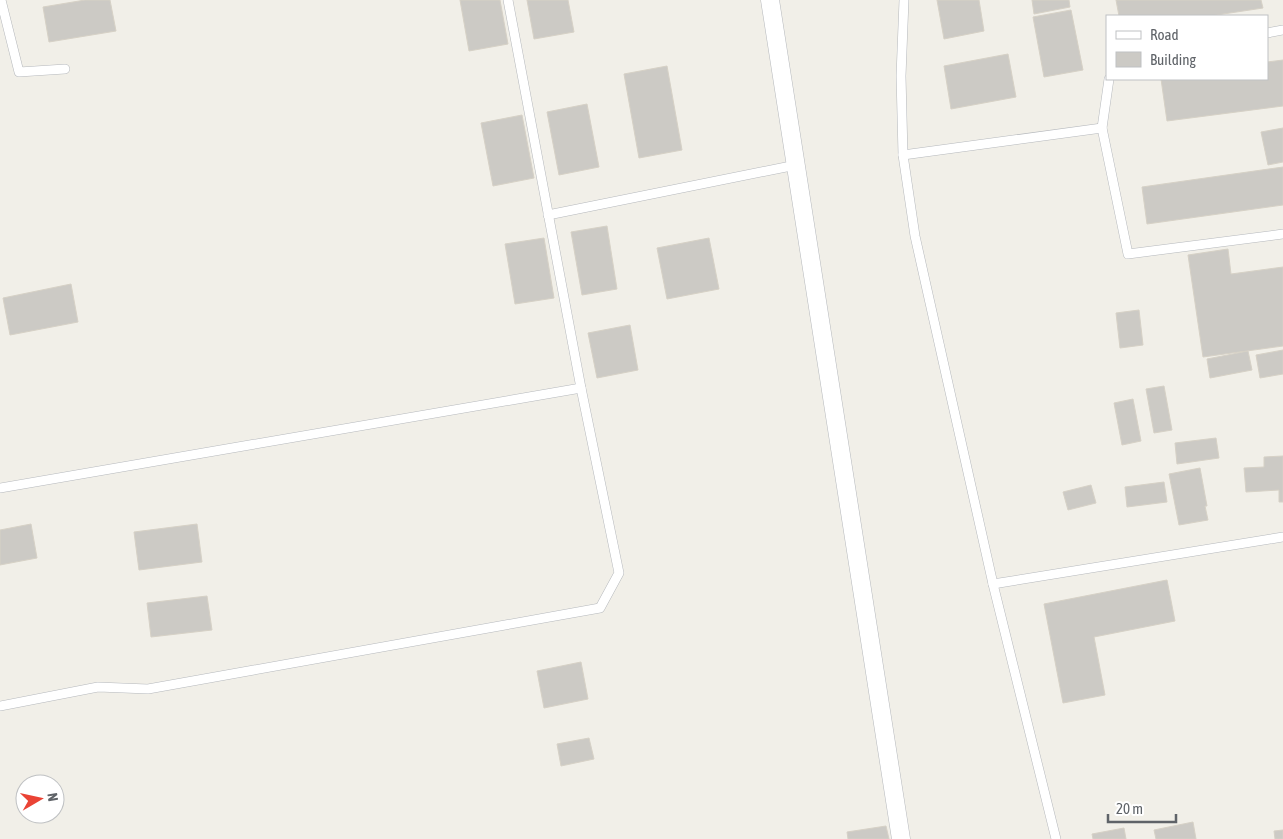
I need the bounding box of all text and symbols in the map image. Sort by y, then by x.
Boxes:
legend [1106,15,1268,80]
text: Road [1150,26,1179,43]
text: Building [1150,51,1196,68]
north arrow [15,774,65,824]
text: N [44,792,61,802]
scale bar [1108,792,1176,824]
text: 20 m [1116,800,1143,817]

